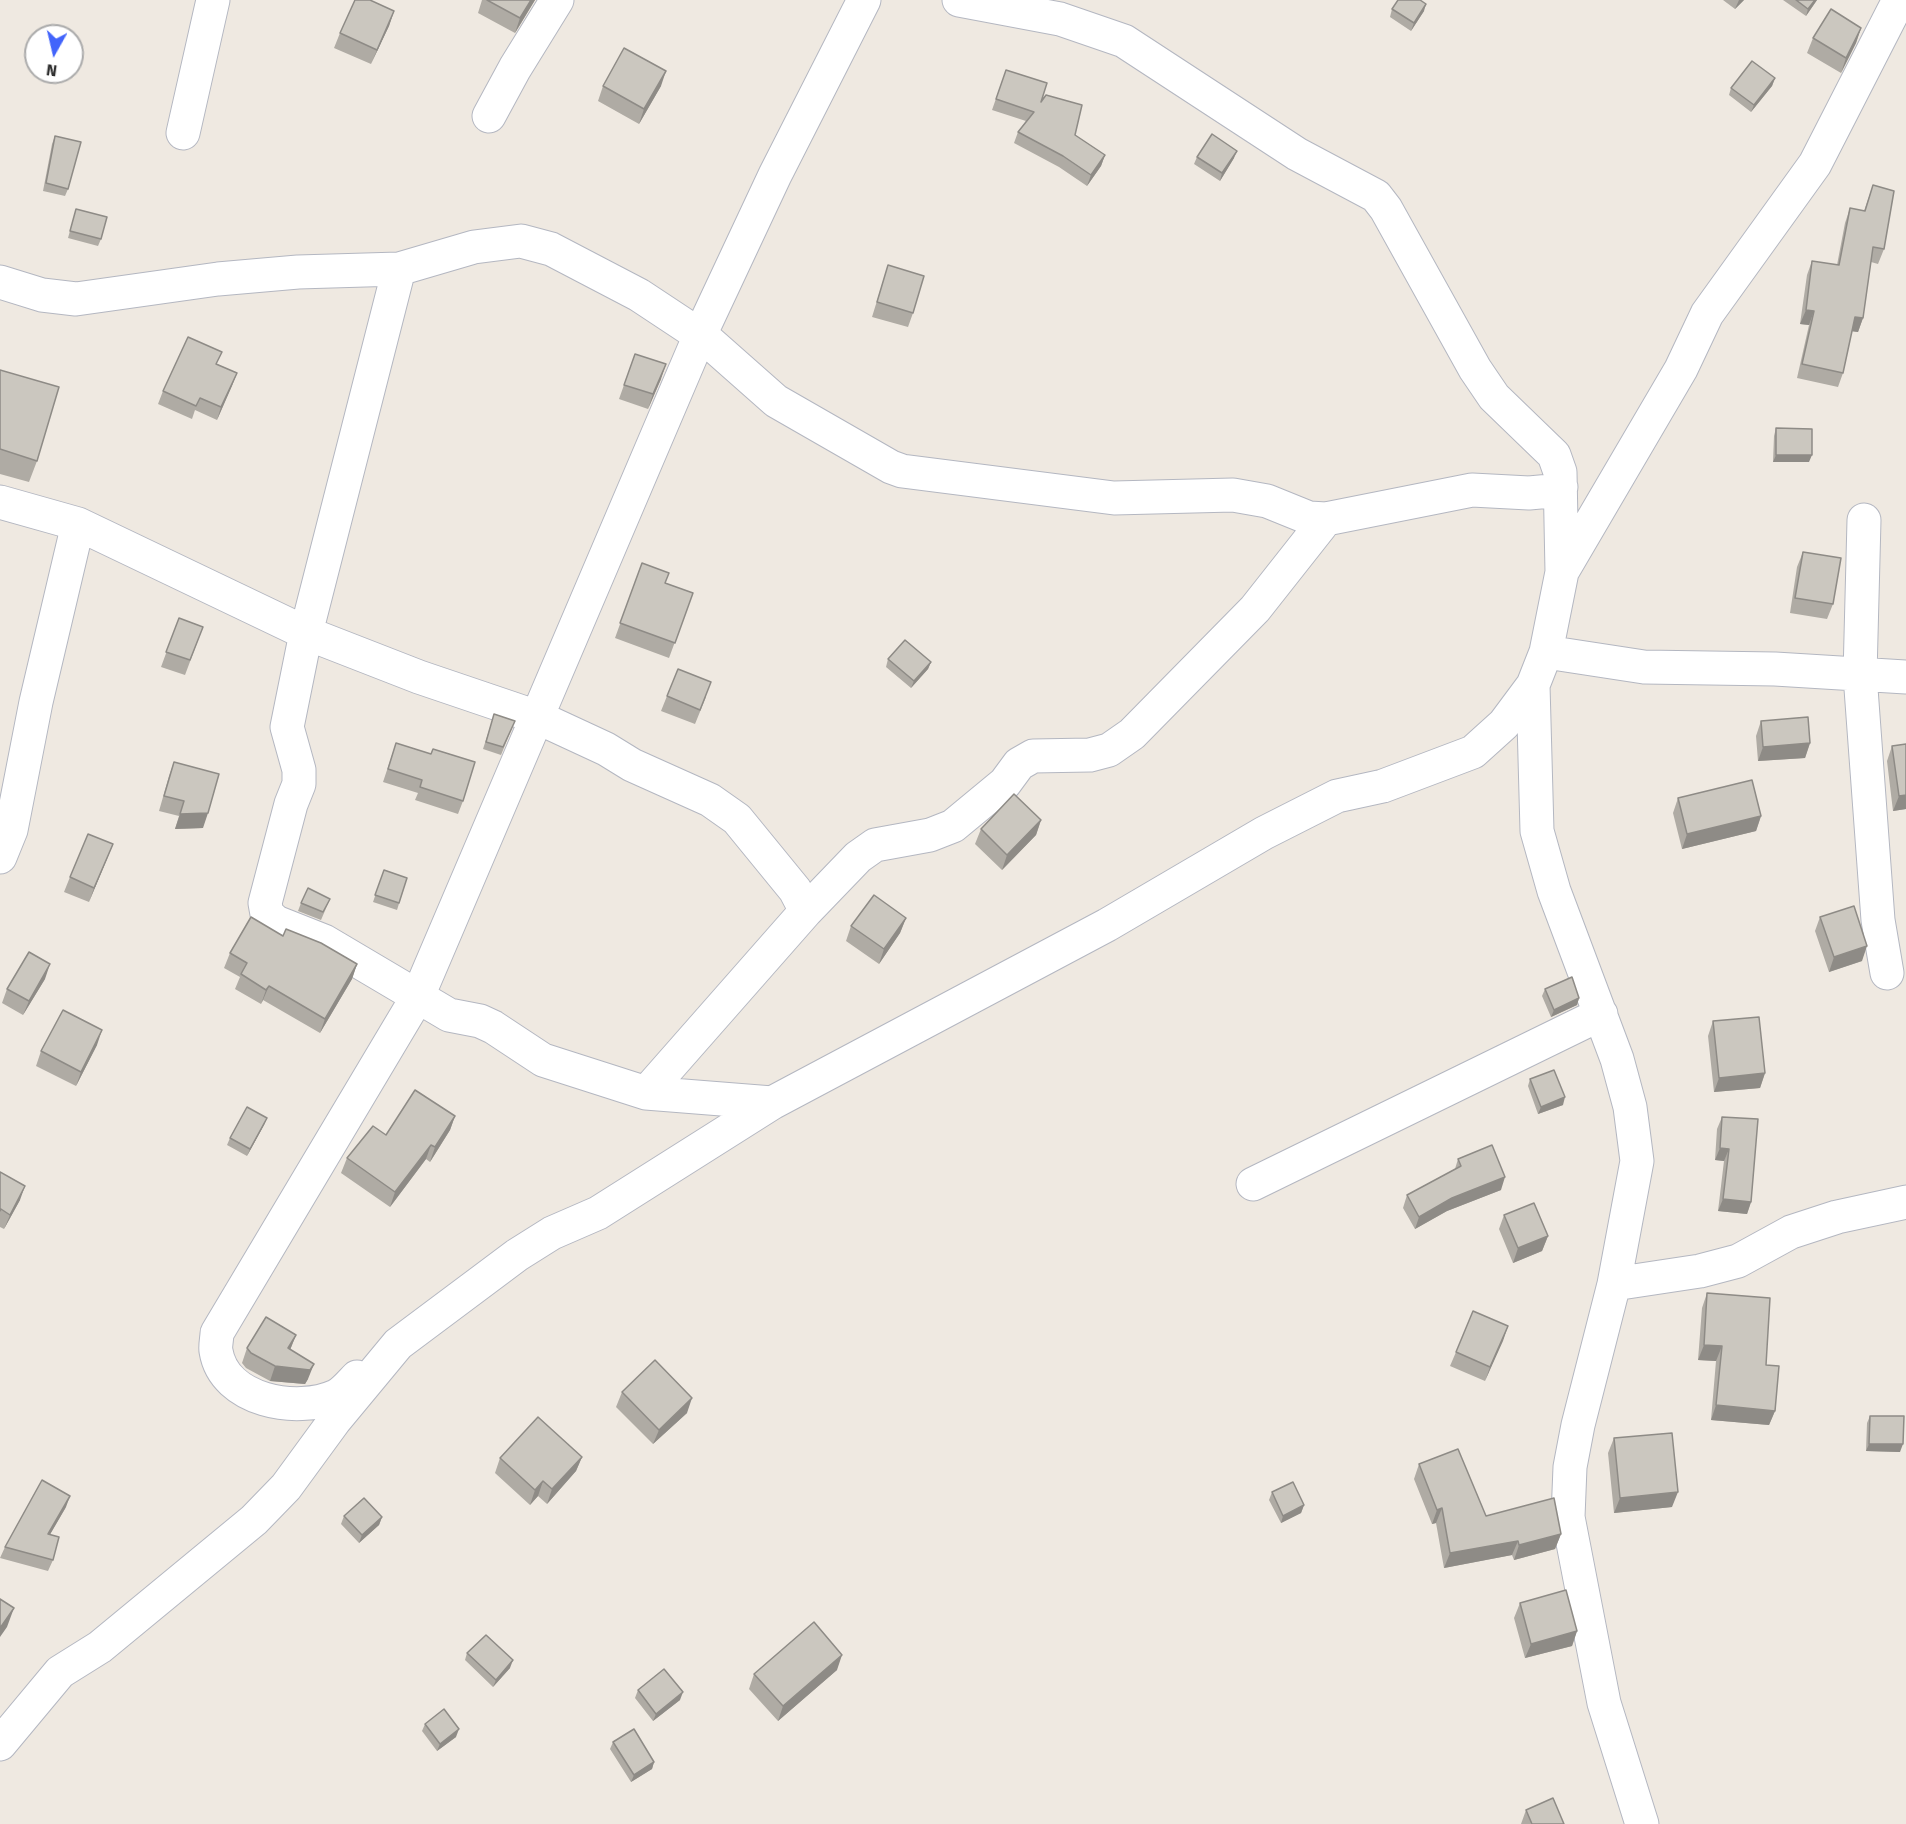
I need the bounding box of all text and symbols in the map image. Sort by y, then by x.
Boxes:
north arrow [24,24,84,84]
text: N [45,60,58,80]

